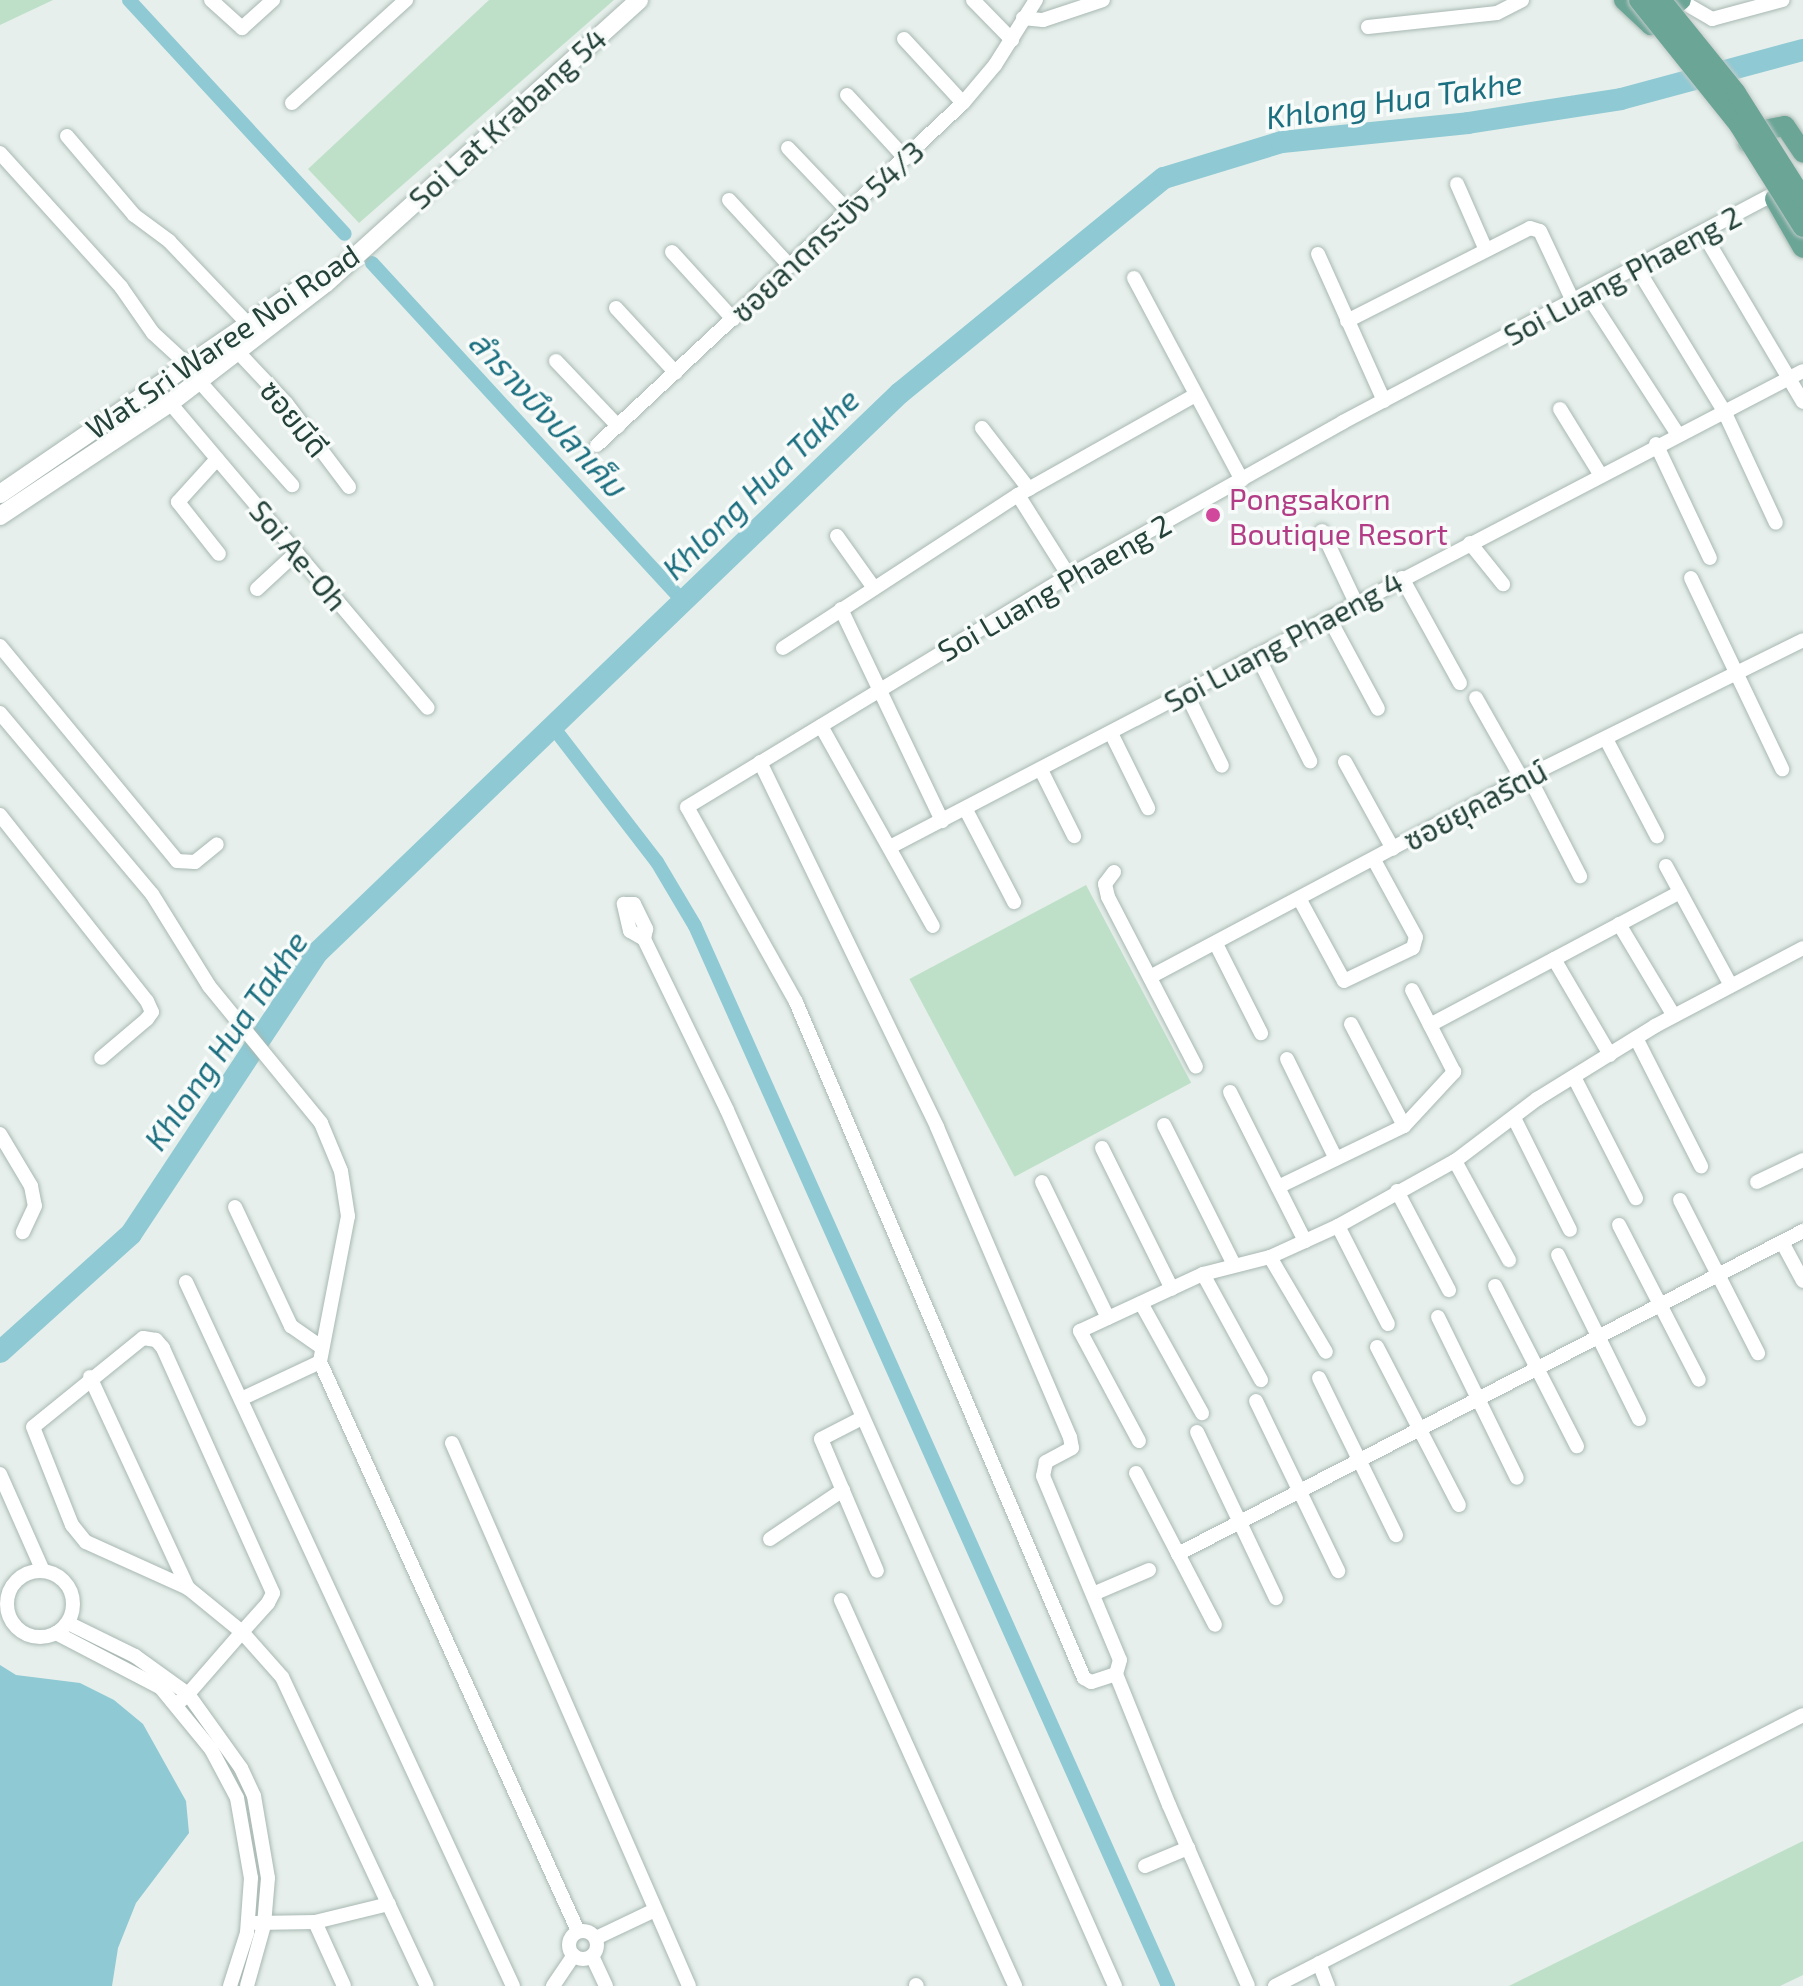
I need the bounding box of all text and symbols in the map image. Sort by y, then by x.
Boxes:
street label: Soi Lat Krabang 54 [401,20,613,216]
water label: Khlong Hua Takhe [1263,62,1525,136]
street label: ซอยลาดกระบัง 54/3 [723,133,931,329]
street label: Soi Luang Phaeng 2 [1497,197,1747,353]
street label: Wat Sri Waree Noi Road [78,236,366,446]
water label: ลำรางบึงปลาเค็ม [461,322,635,504]
street label: ซอยมีดี [253,372,337,464]
water label: Khlong Hua Takhe [653,379,867,587]
place label: Pongsakorn Boutique Resort [1229,480,1448,550]
street label: Soi Ae-Oh [242,492,356,618]
street label: Soi Luang Phaeng 2 [931,506,1177,668]
marker: Pongsakorn Boutique Resort [1204,506,1222,524]
street label: Soi Luang Phaeng 4 [1158,563,1408,719]
street label: ซอยยุคลรัตน์ [1397,752,1553,858]
water label: Khlong Hua Takhe [135,923,315,1157]

